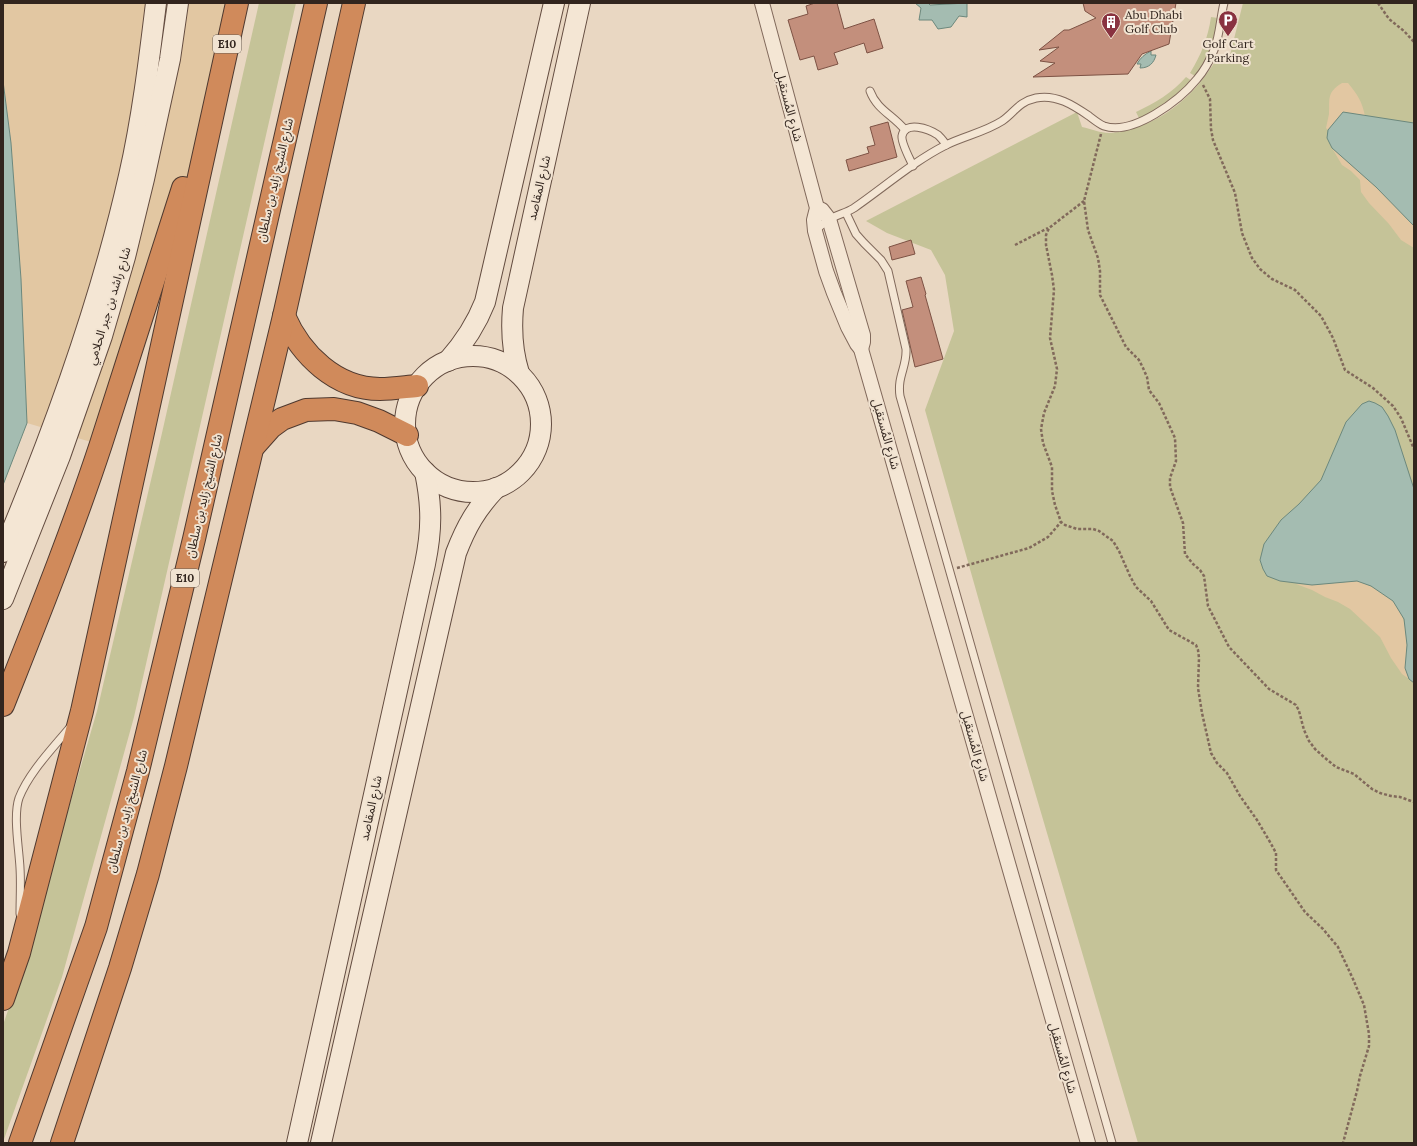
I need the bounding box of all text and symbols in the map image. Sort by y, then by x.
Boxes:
place label: Abu Dhabi Golf Club [1124,7,1182,36]
parking icon: Golf Cart Parking [1217,9,1239,37]
building icon: Abu Dhabi Golf Club [1100,11,1122,39]
road number: E10 [213,35,241,53]
place label: Golf Cart Parking [1202,36,1254,65]
street label: شارع المُستقبل [771,69,806,144]
street label: شارع الشيخ زايد بن سلطان [253,117,298,244]
street label: شارع المقاصد [524,154,555,222]
street label: شارع راشد بن جبر الحلامي [83,245,136,368]
street label: شارع المُستقبل [867,397,904,472]
street label: شارع الشيخ زايد بن سلطان [182,433,227,560]
road number: E10 [171,569,199,587]
street label: شارع المُستقبل [956,709,993,784]
street label: شارع الشيخ زايد بن سلطان [103,748,152,874]
street label: شارع المقاصد [356,774,387,842]
street label: شارع المُستقبل [1044,1021,1081,1096]

